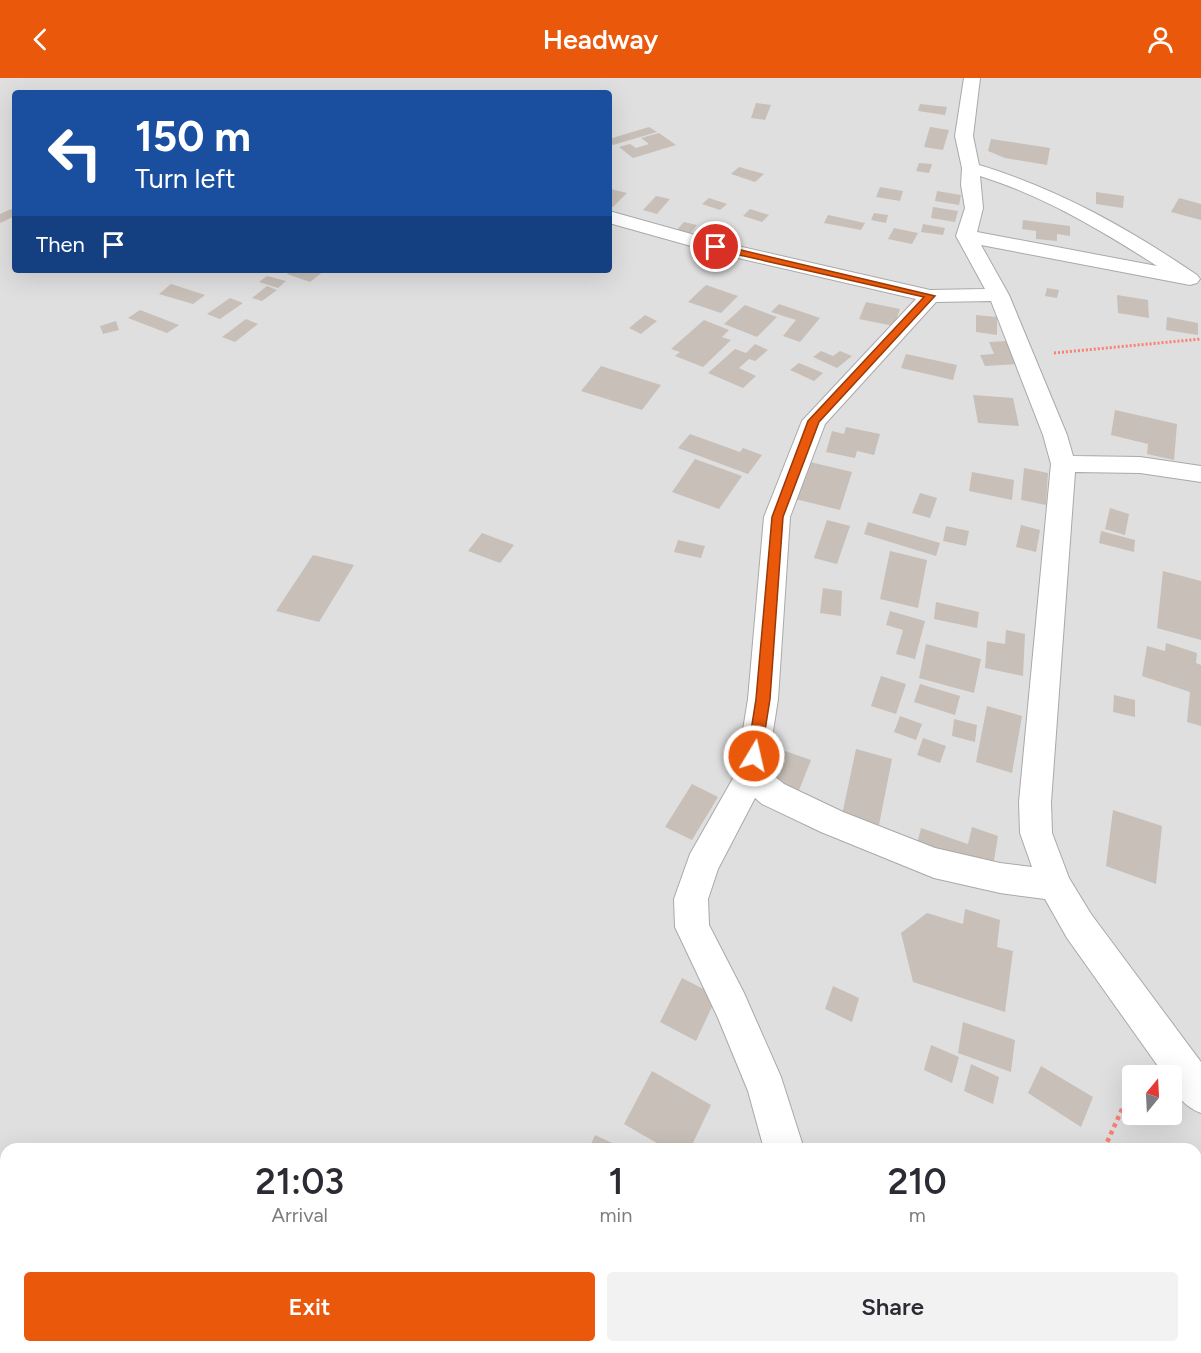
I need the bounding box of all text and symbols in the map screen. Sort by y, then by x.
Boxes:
icon: back [24,23,57,56]
text: Headway [543,23,658,56]
icon: person [1144,23,1177,56]
text: 150 m [135,111,251,162]
icon: left [36,114,114,192]
text: Turn left [135,162,235,195]
pin [690,221,741,272]
icon: arrive [97,228,130,261]
icon: arrive [699,230,732,263]
text: Then [36,231,85,258]
position arrow [722,724,786,788]
north arrow [1122,1065,1182,1125]
map controls [1122,1065,1182,1125]
text: 21:03 [255,1160,344,1203]
text: 1 [608,1160,624,1203]
text: 210 [888,1160,947,1203]
text: Arrival [272,1203,328,1227]
text: min [600,1203,632,1227]
text: m [909,1203,926,1227]
button: Exit [24,1272,595,1341]
button: Share [607,1272,1178,1341]

